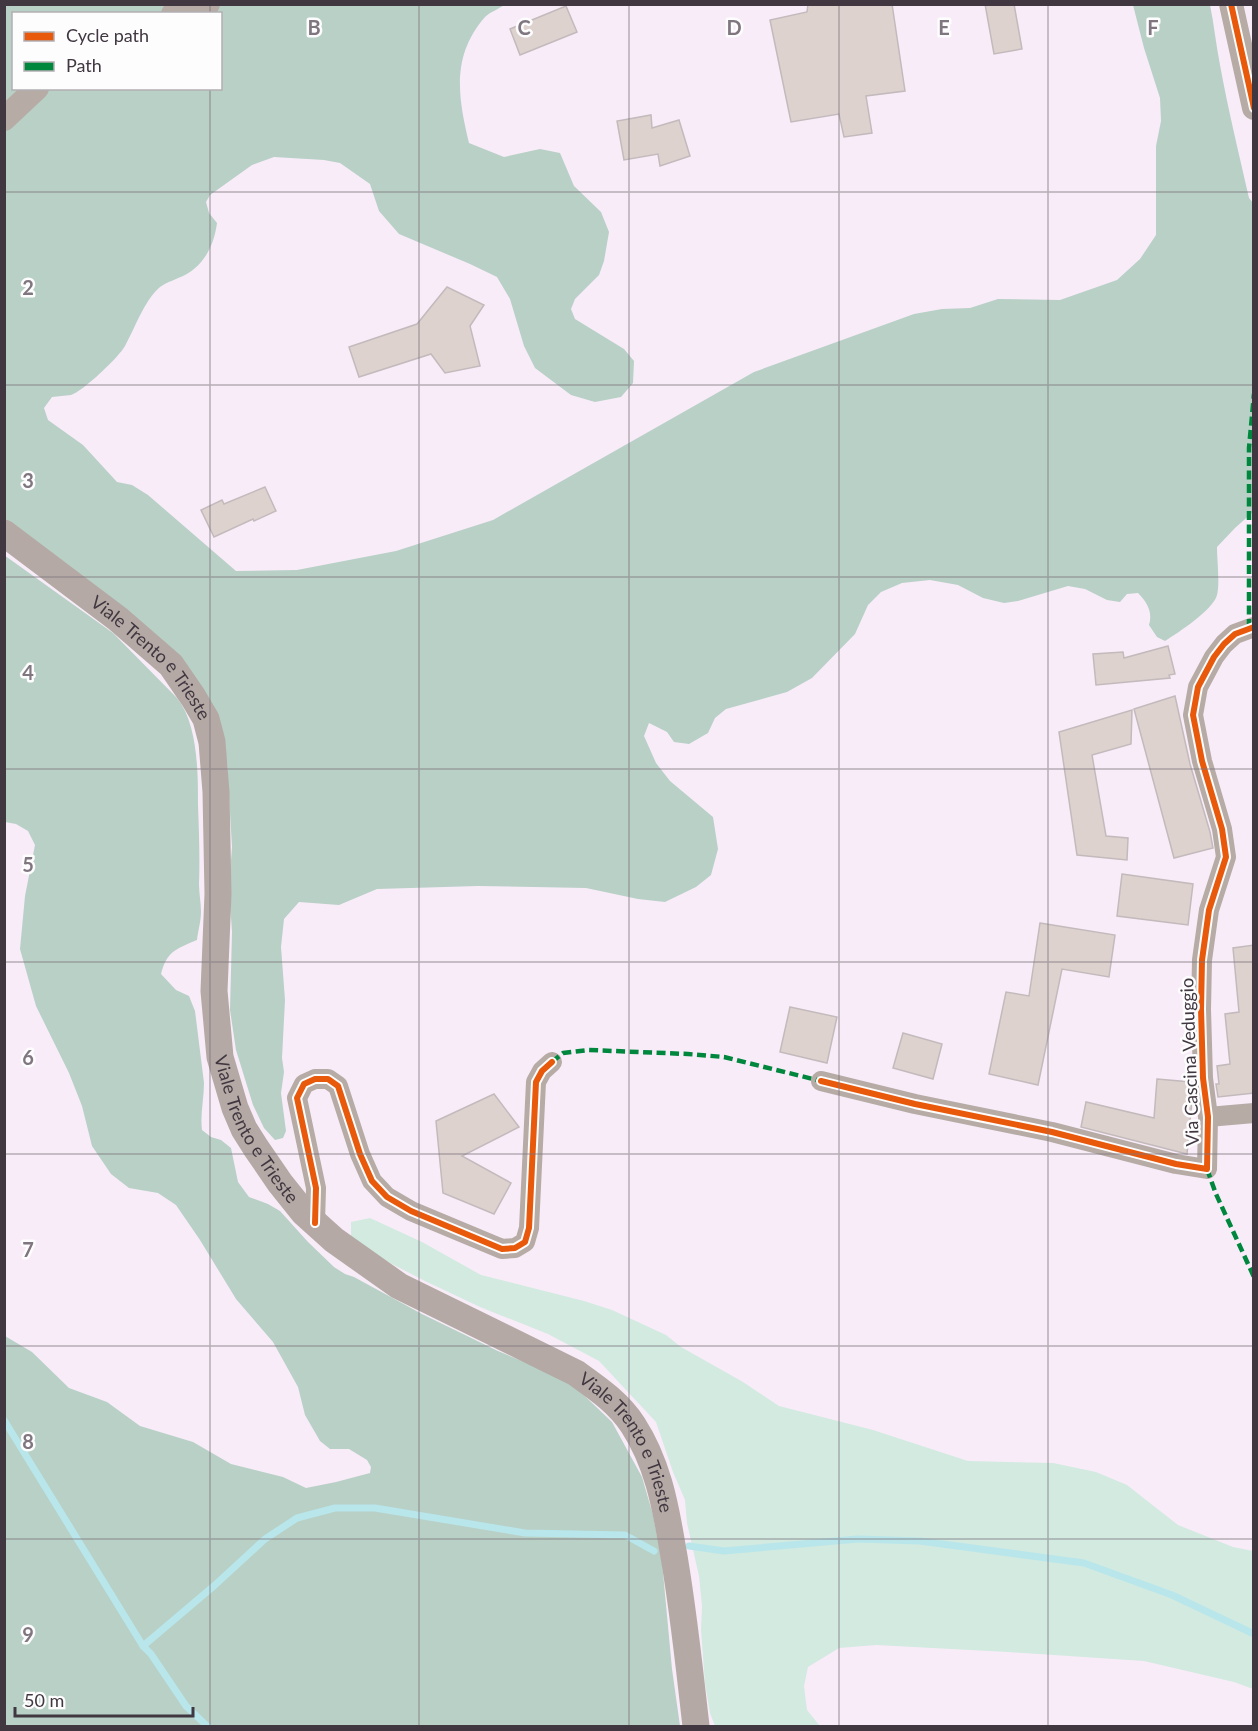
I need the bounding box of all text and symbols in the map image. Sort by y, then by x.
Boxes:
legend [12,12,222,90]
text: B [307,15,321,39]
text: C [517,15,531,39]
text: D [726,15,742,39]
text: E [938,15,950,39]
text: F [1147,15,1159,39]
text: Cycle path [66,24,149,46]
text: Path [66,54,102,76]
text: 2 [22,275,34,299]
text: 3 [22,468,34,492]
street label: Viale Trento e Trieste [87,590,216,723]
text: 4 [22,660,34,684]
text: 5 [22,852,34,876]
street label: Via Cascina Veduggio [1175,978,1203,1147]
text: 6 [22,1045,34,1069]
street label: Viale Trento e Trieste [210,1052,304,1207]
text: 7 [22,1237,34,1261]
street label: Viale Trento e Trieste [575,1367,678,1514]
text: 8 [22,1429,34,1453]
text: 9 [22,1622,34,1646]
scale bar [15,1680,194,1718]
text: 50 m [24,1689,64,1711]

